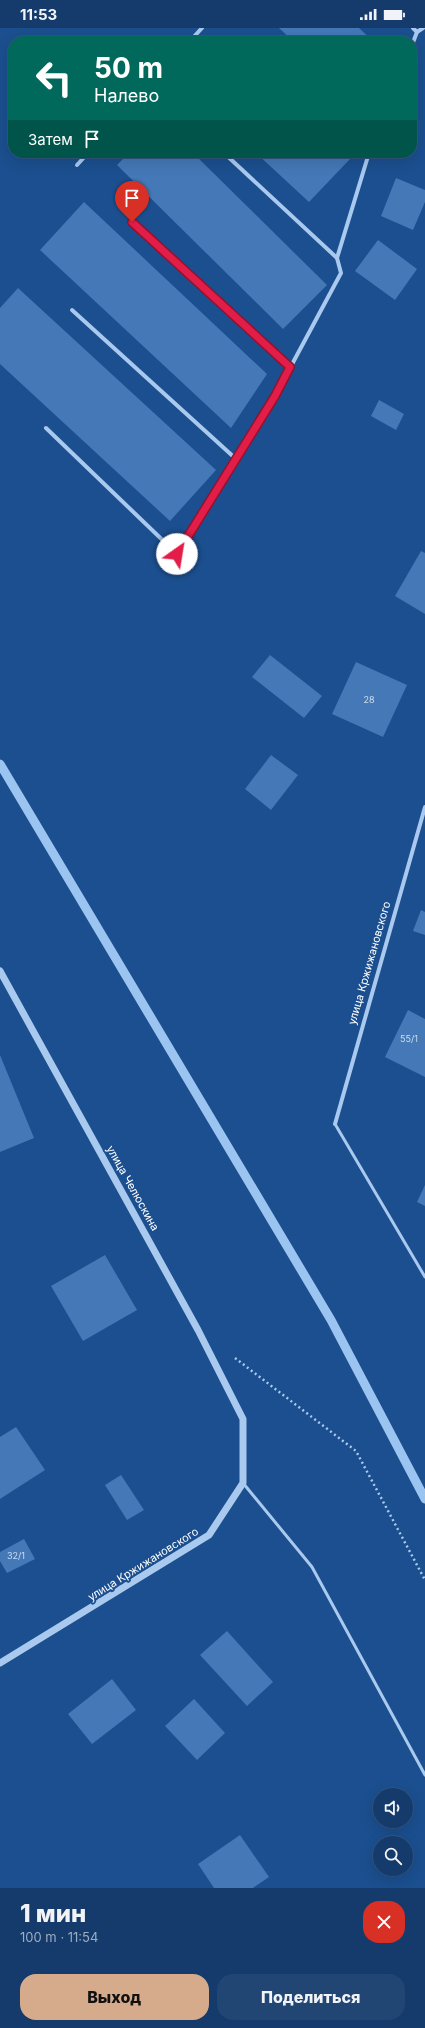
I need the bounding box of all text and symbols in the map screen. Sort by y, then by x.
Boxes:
text: 11:53 [20,5,57,24]
text: 50 m [94,51,163,85]
icon: left [28,52,80,104]
text: Налево [94,85,159,106]
icon: arrive [81,128,103,150]
text: Затем [28,130,73,149]
pin [115,181,149,222]
icon: arrive [121,187,143,209]
position arrow [156,533,198,575]
house number: 28 [363,694,375,705]
street label: улица Кржижановского [345,899,393,1026]
house number: 55/1 [400,1033,418,1044]
street label: улица Челюскина [104,1143,162,1233]
street label: улица Кржижановского [85,1524,201,1604]
house number: 32/1 [7,1550,25,1561]
map controls [373,1788,413,1876]
button: sound [373,1788,413,1828]
button: search [373,1836,413,1876]
text: 1 мин [20,1899,86,1928]
button: close [363,1901,405,1943]
text: 100 m · 11:54 [20,1929,98,1945]
button: Выход [20,1974,209,2020]
button: Поделиться [217,1974,405,2020]

